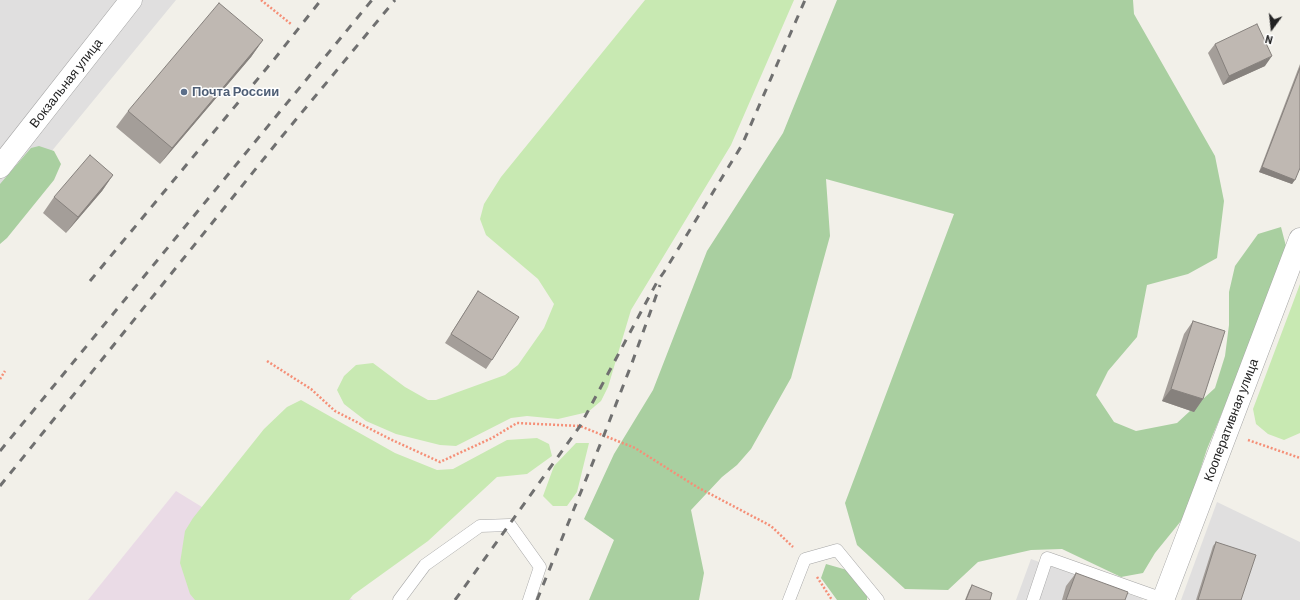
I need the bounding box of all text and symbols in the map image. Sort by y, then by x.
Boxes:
north arrow [1252,8,1292,48]
text: N [1264,33,1274,47]
street label: Вокзальная улица [26,35,106,131]
place label: Почта России [192,84,279,100]
marker: Почта России [179,87,189,97]
street label: Кооперативная улица [1200,356,1262,484]

